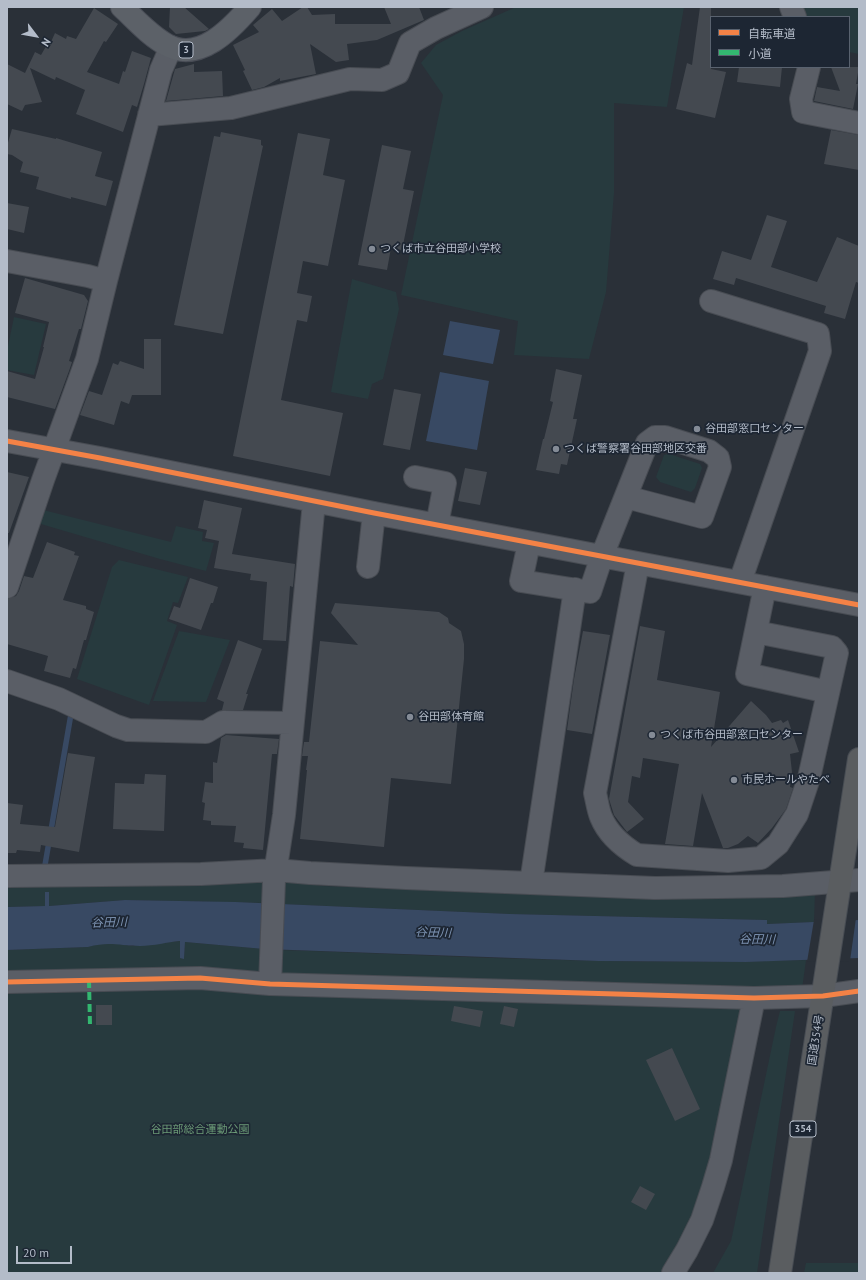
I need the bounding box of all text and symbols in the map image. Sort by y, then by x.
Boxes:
north arrow [16,16,56,56]
legend [710,16,850,68]
text: 自転車道 [748,26,796,41]
text: N [38,36,54,49]
road number: 3 [179,42,193,58]
text: 小道 [748,46,772,61]
place label: つくば市立谷田部小学校 [380,242,501,256]
marker: つくば市立谷田部小学校 [367,244,377,254]
place label: 谷田部窓口センター [705,422,804,436]
marker: 谷田部窓口センター [692,424,702,434]
place label: つくば警察署谷田部地区交番 [564,442,707,456]
marker: つくば警察署谷田部地区交番 [551,444,561,454]
place label: 谷田部体育館 [418,710,484,724]
marker: 谷田部体育館 [405,712,415,722]
place label: つくば市谷田部窓口センター [660,728,803,742]
marker: つくば市谷田部窓口センター [647,730,657,740]
place label: 市民ホールやたべ [742,773,830,787]
marker: 市民ホールやたべ [729,775,739,785]
water label: 谷田川 [91,915,127,931]
water label: 谷田川 [415,925,451,941]
water label: 谷田川 [739,932,775,948]
street label: 国道354号 [805,1014,827,1066]
road number: 354 [790,1121,816,1137]
park label: 谷田部総合運動公園 [151,1123,249,1137]
scale bar [18,1238,74,1264]
text: 20 m [23,1245,49,1260]

